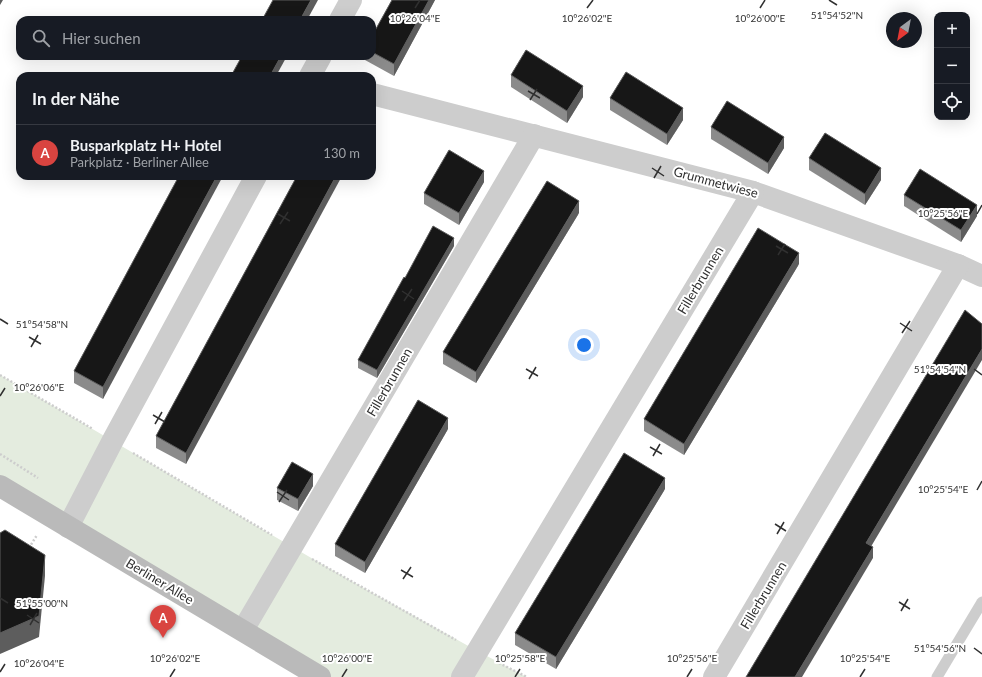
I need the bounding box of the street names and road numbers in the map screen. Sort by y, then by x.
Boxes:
street label: Grummetwiese [672,163,760,201]
street label: Fillerbrunnen [674,243,726,317]
street label: Fillerbrunnen [363,345,415,419]
street label: Berliner Allee [123,555,197,608]
street label: Fillerbrunnen [737,558,789,632]

